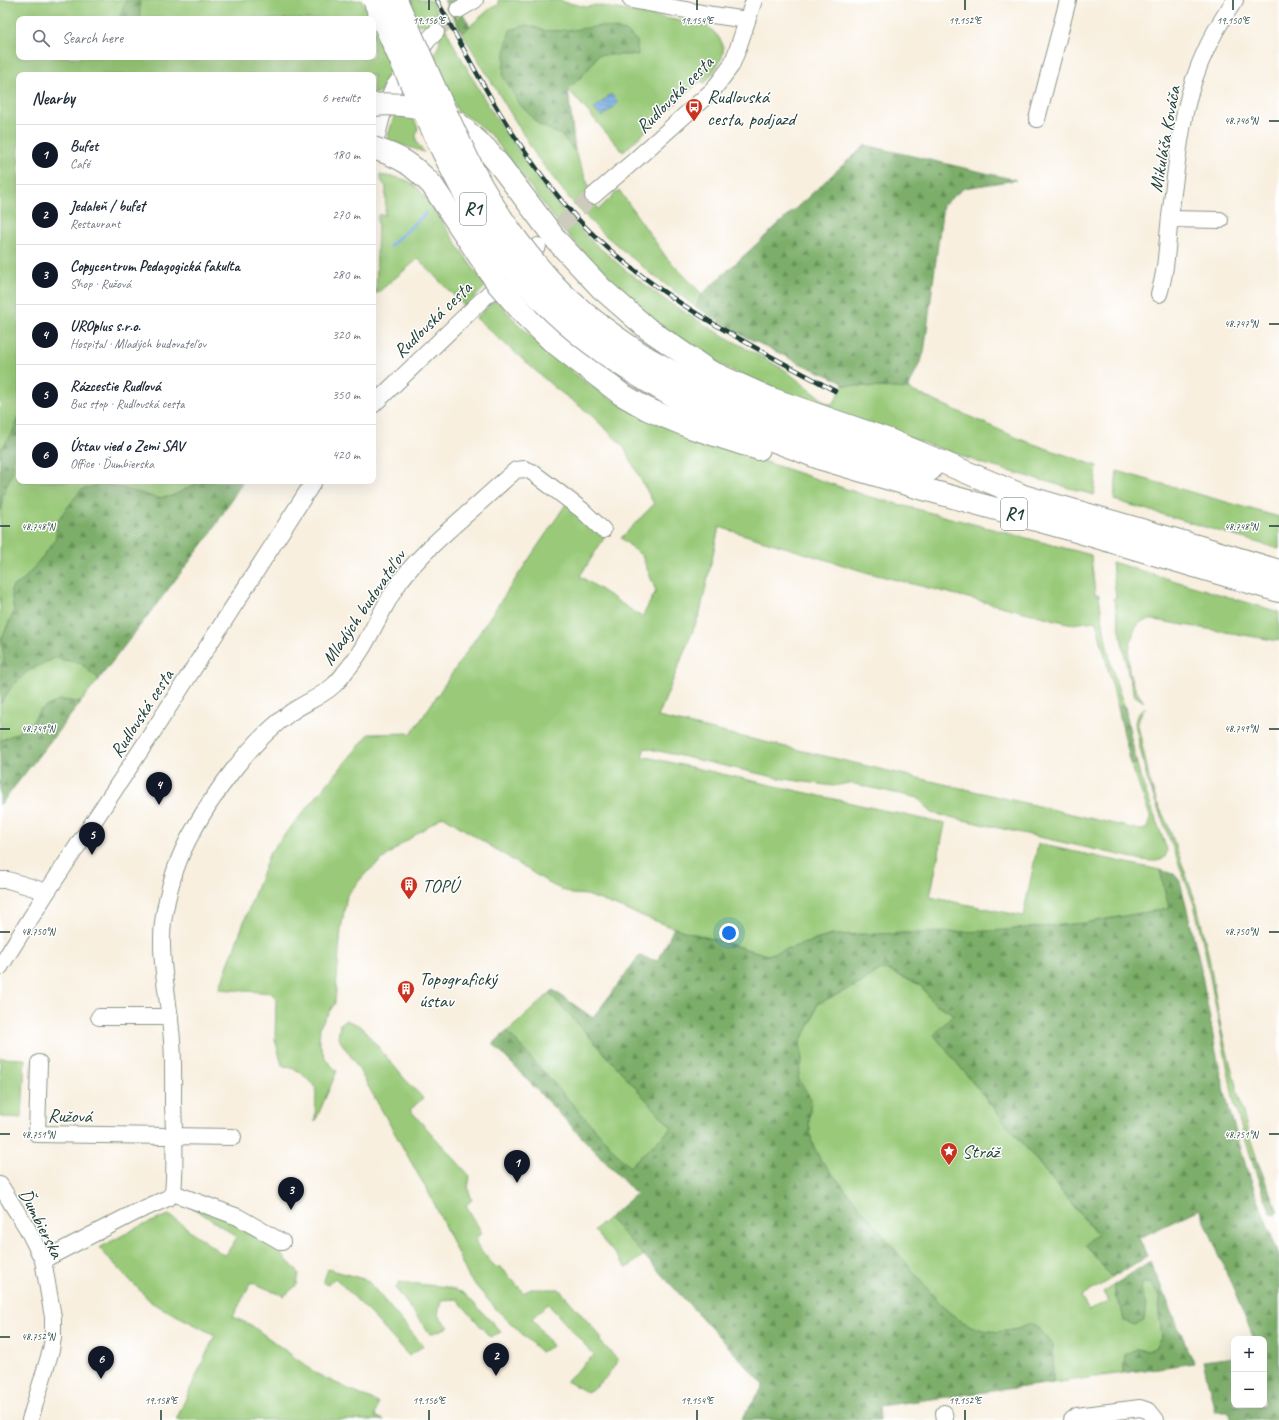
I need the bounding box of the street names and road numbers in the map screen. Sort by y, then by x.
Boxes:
street label: Rudlovská cesta [631,50,720,139]
street label: Mikuláša Kováča [1144,83,1186,194]
road number: R1 [460,193,486,225]
street label: Rudlovská cesta [388,275,478,363]
road number: R1 [1001,498,1027,530]
street label: Mladých budovateľov [316,544,412,670]
street label: Rudlovská cesta [105,664,180,762]
street label: Ružová [48,1104,94,1128]
street label: Ďumbierska [13,1185,70,1264]

